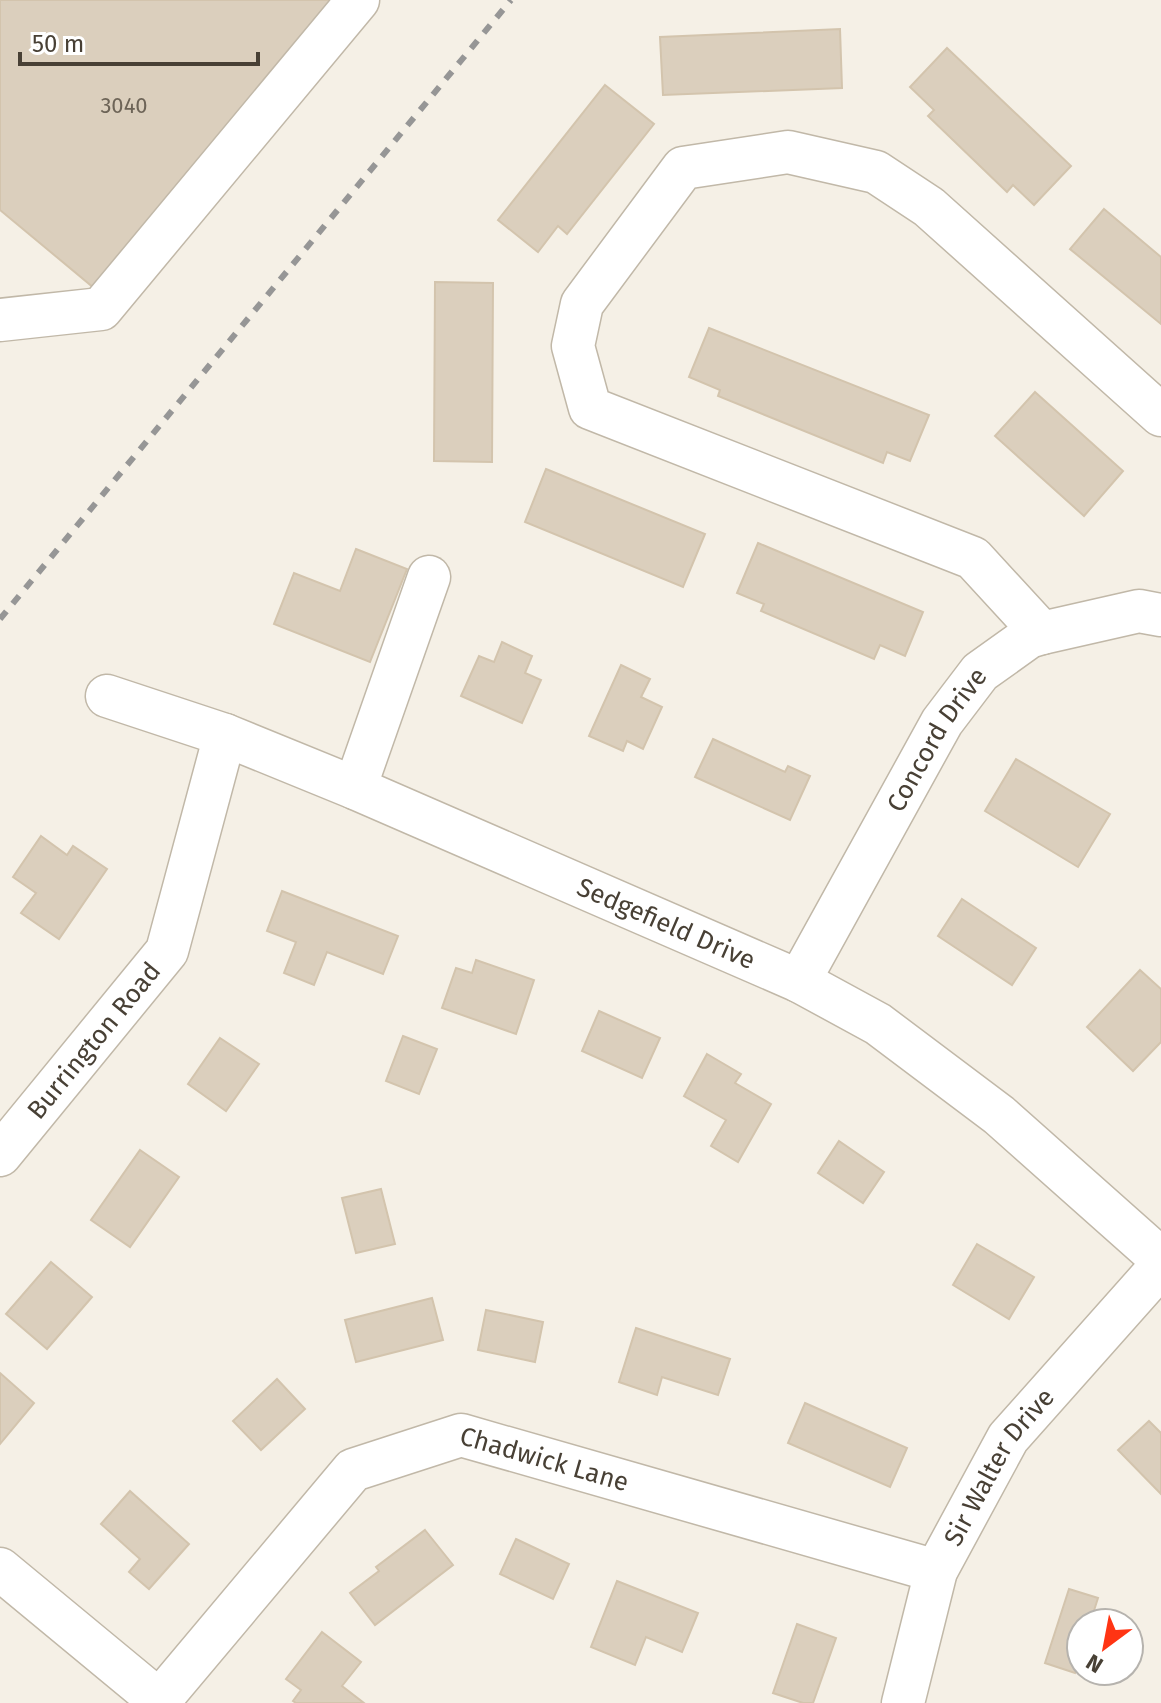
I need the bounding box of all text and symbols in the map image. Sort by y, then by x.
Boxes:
scale bar [20,16,258,66]
text: 50 m [32,30,84,58]
house number: 3040 [100,92,148,119]
street label: Concord Drive [881,662,994,817]
street label: Sedgefield Drive [572,871,760,976]
street label: Burrington Road [21,956,167,1125]
street label: Sir Walter Drive [938,1382,1061,1551]
street label: Chadwick Lane [456,1421,632,1498]
north arrow [1065,1607,1145,1687]
text: N [1081,1648,1108,1679]

